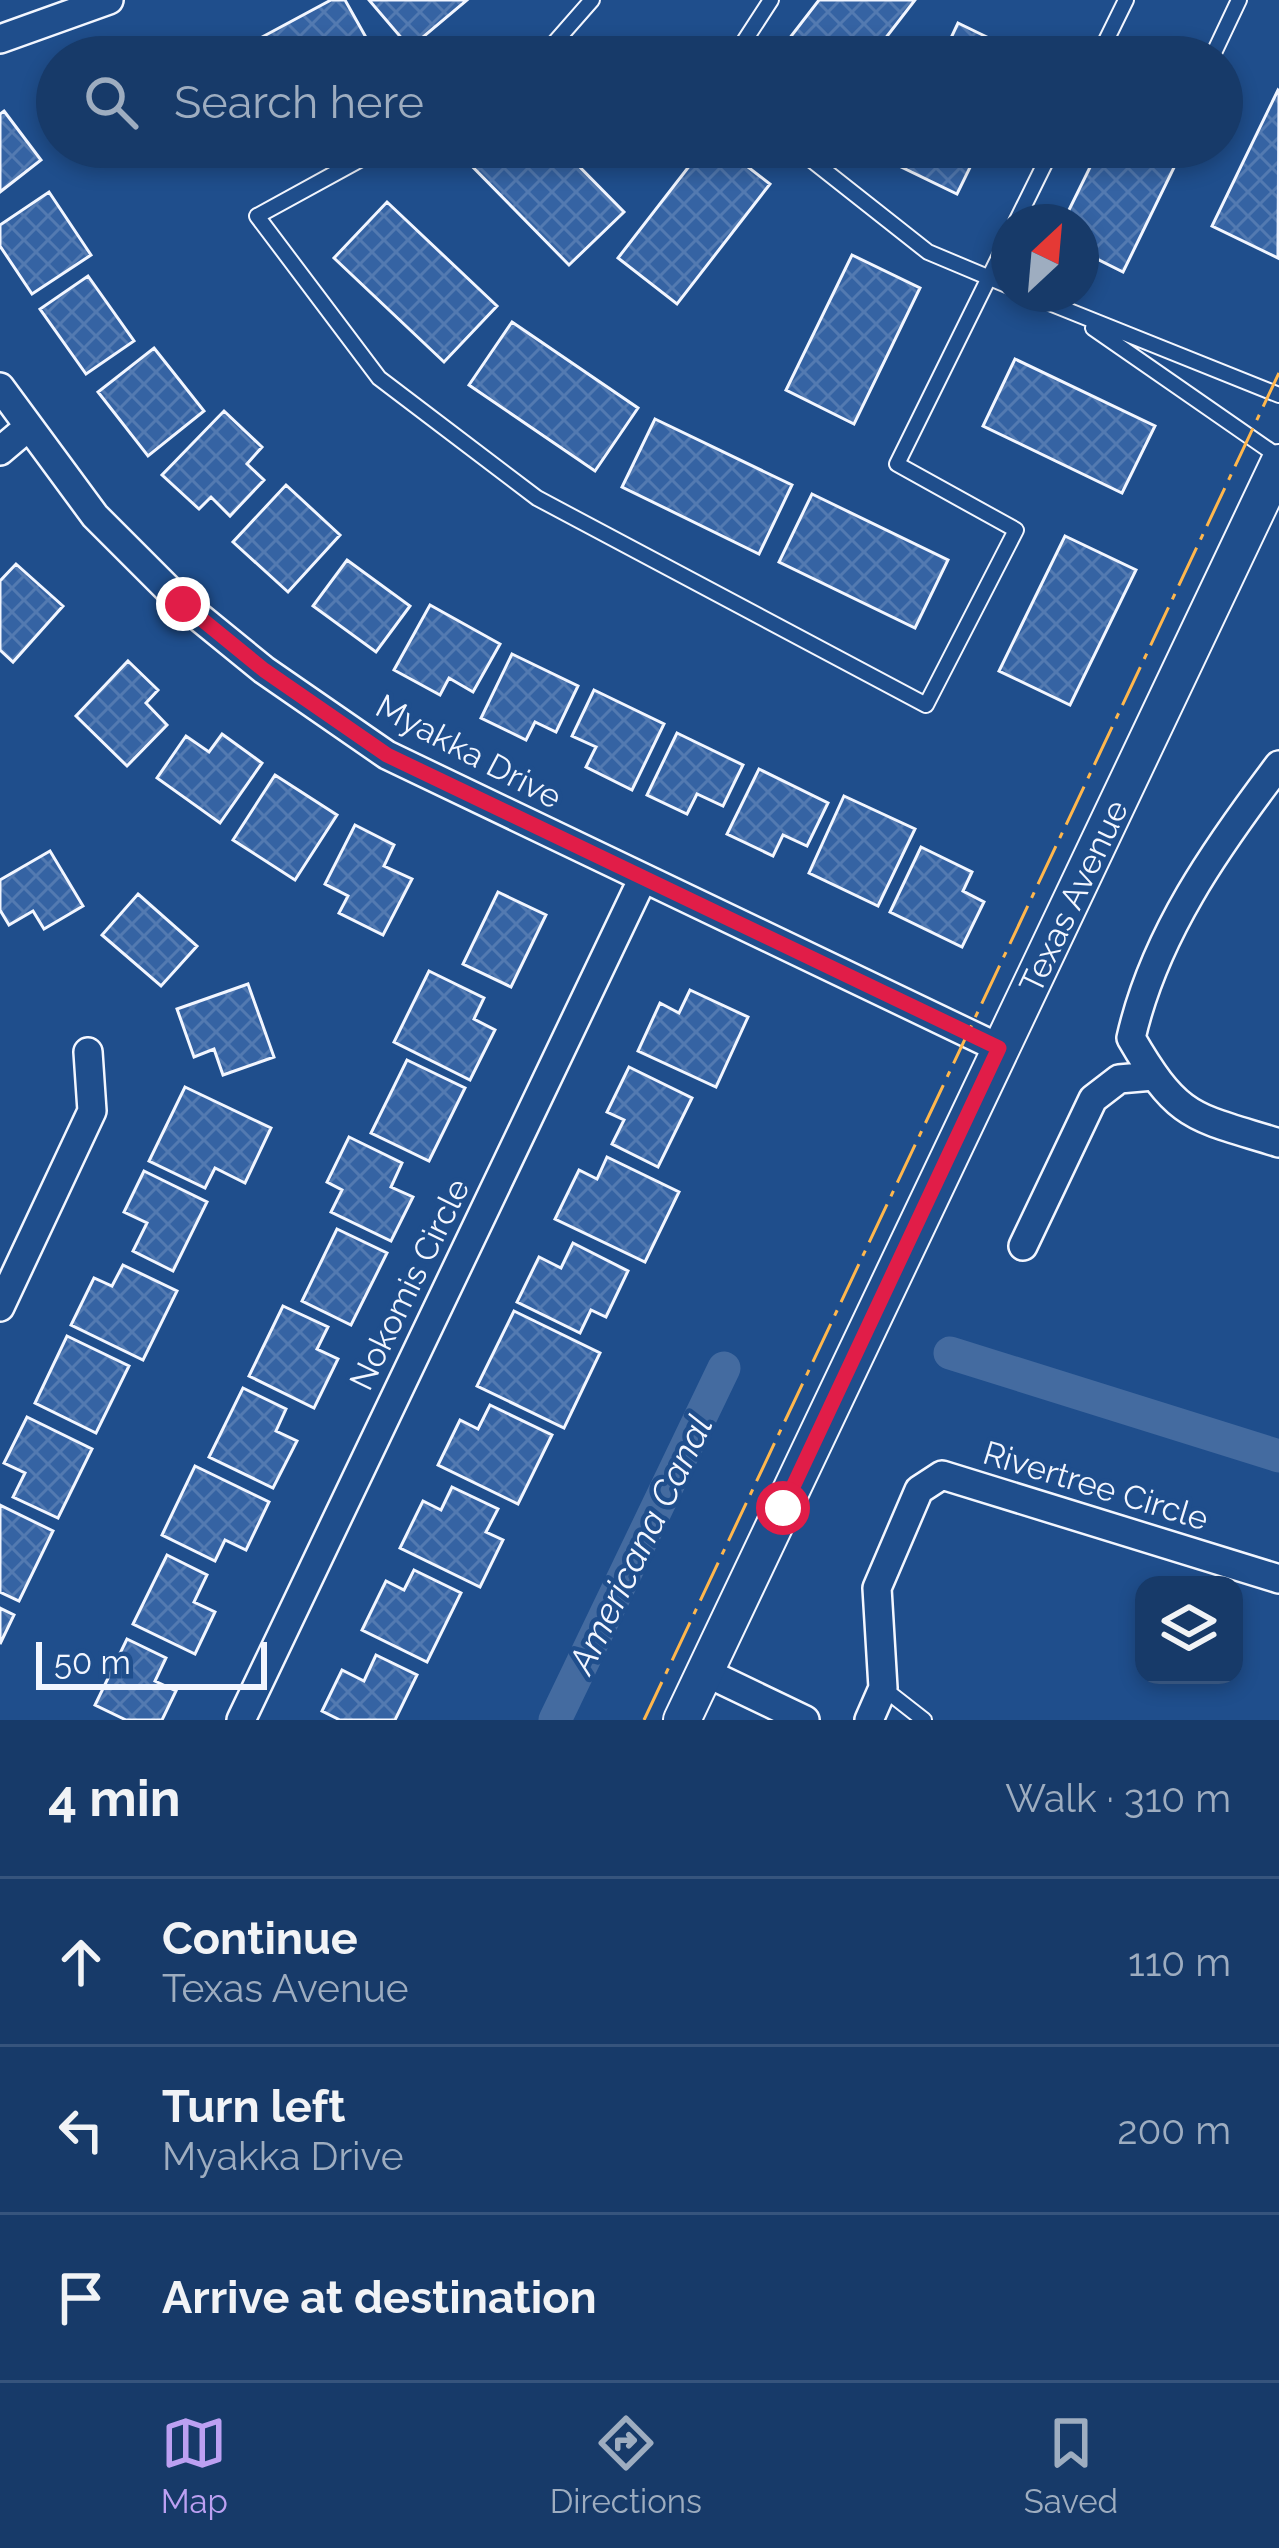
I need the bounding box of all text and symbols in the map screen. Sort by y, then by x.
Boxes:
search box [36,36,1243,168]
icon: search [78,69,144,135]
text: Search here [174,76,424,129]
north arrow [991,204,1099,312]
route end [156,577,210,631]
street label: Myakka Drive [369,686,568,817]
street label: Texas Avenue [1011,794,1136,999]
street label: Nokomis Circle [341,1172,477,1396]
water label: Americana Canal [559,1408,721,1682]
street label: Rivertree Circle [979,1433,1213,1538]
route start [756,1481,810,1535]
map controls [1135,1576,1243,1684]
button: layers [1135,1576,1243,1684]
scale bar [36,1636,267,1689]
text: 50 m [54,1643,131,1682]
text: 4 min [48,1768,181,1828]
text: Walk · 310 m [1005,1775,1231,1821]
text: Continue [162,1912,358,1965]
icon: ahead [48,1929,114,1995]
text: 110 m [1128,1939,1231,1985]
text: Texas Avenue [162,1965,409,2011]
text: Turn left [162,2080,345,2133]
icon: left [48,2097,114,2163]
text: 200 m [1117,2107,1231,2153]
text: Myakka Drive [162,2133,404,2179]
icon: arrive [48,2265,114,2331]
text: Arrive at destination [162,2271,597,2324]
tab: Map [161,2410,228,2521]
tab: Directions [550,2410,702,2521]
tab: Saved [1024,2410,1118,2521]

